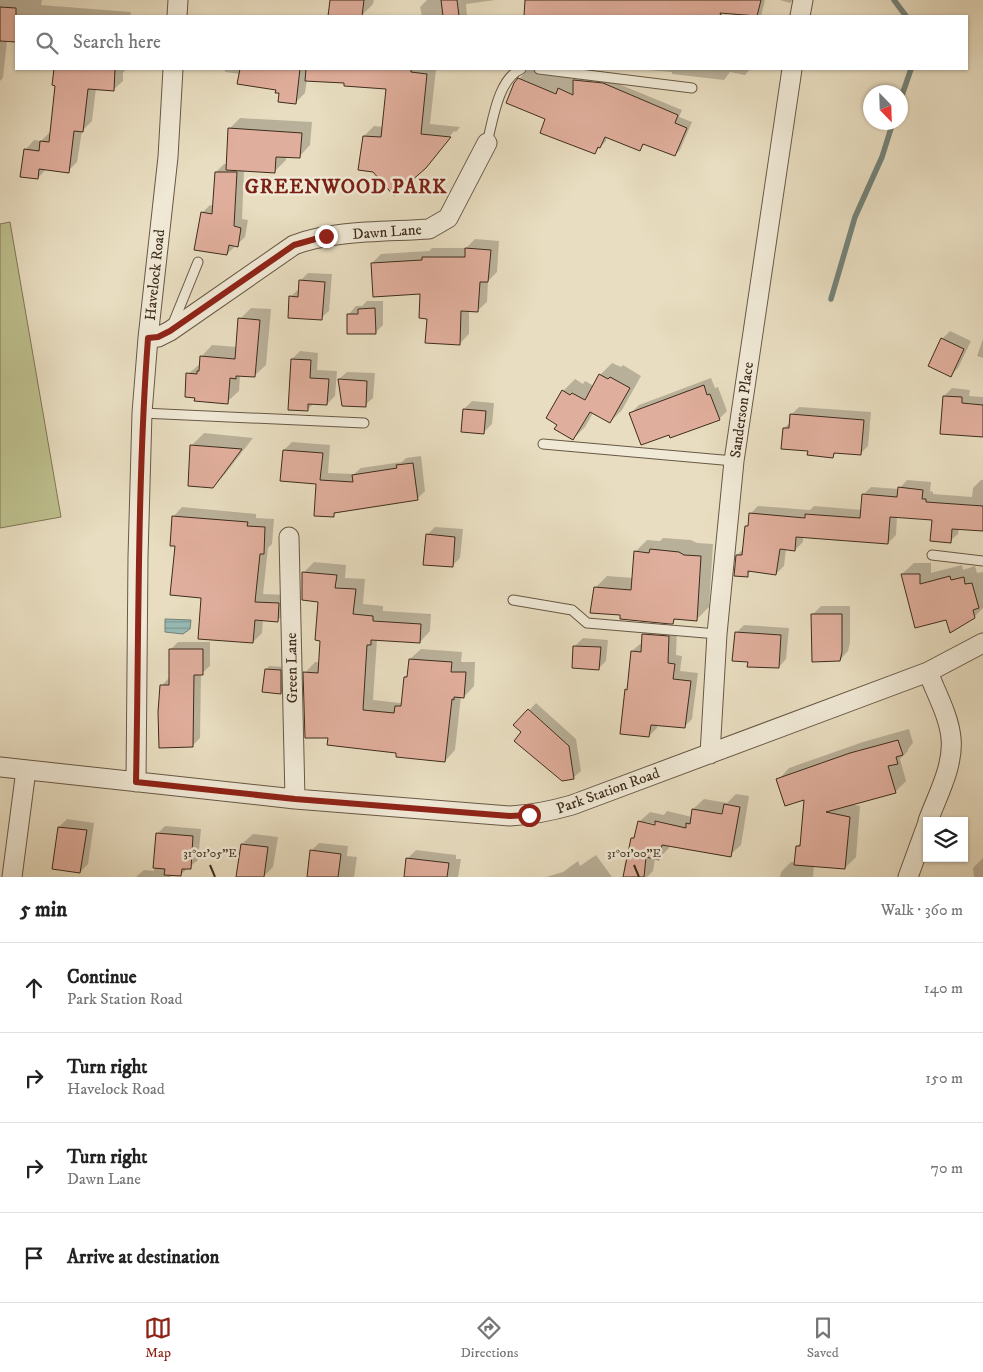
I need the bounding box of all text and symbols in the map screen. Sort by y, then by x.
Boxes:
search box [15,15,968,70]
icon: search [33,29,61,57]
text: Search here [73,31,161,54]
north arrow [863,85,908,130]
district label: GREENWOOD PARK [245,175,447,200]
street label: Dawn Lane [352,220,422,244]
route end [315,225,338,248]
street label: Havelock Road [141,228,169,322]
street label: Sanderson Place [726,361,758,459]
street label: Green Lane [282,632,302,704]
street label: Park Station Road [554,763,663,818]
route start [518,804,541,827]
map controls [923,817,968,862]
button: layers [923,817,968,862]
text: 31°01'05"E [183,846,237,861]
text: 31°01'00"E [607,846,661,861]
text: 5 min [20,897,67,923]
text: Walk · 360 m [881,900,963,920]
text: Continue [67,966,137,989]
icon: ahead [20,974,48,1002]
text: 140 m [924,978,963,998]
text: Park Station Road [67,989,183,1009]
text: Turn right [67,1056,147,1079]
icon: right [20,1064,48,1092]
text: 150 m [925,1068,963,1088]
text: Havelock Road [67,1079,165,1099]
text: Turn right [67,1146,147,1169]
icon: right [20,1154,48,1182]
text: 70 m [931,1158,963,1178]
text: Dawn Lane [67,1169,141,1189]
icon: arrive [20,1244,48,1272]
text: Arrive at destination [67,1246,219,1269]
tab: Map [144,1314,172,1362]
tab: Directions [460,1314,518,1362]
tab: Saved [807,1314,839,1362]

